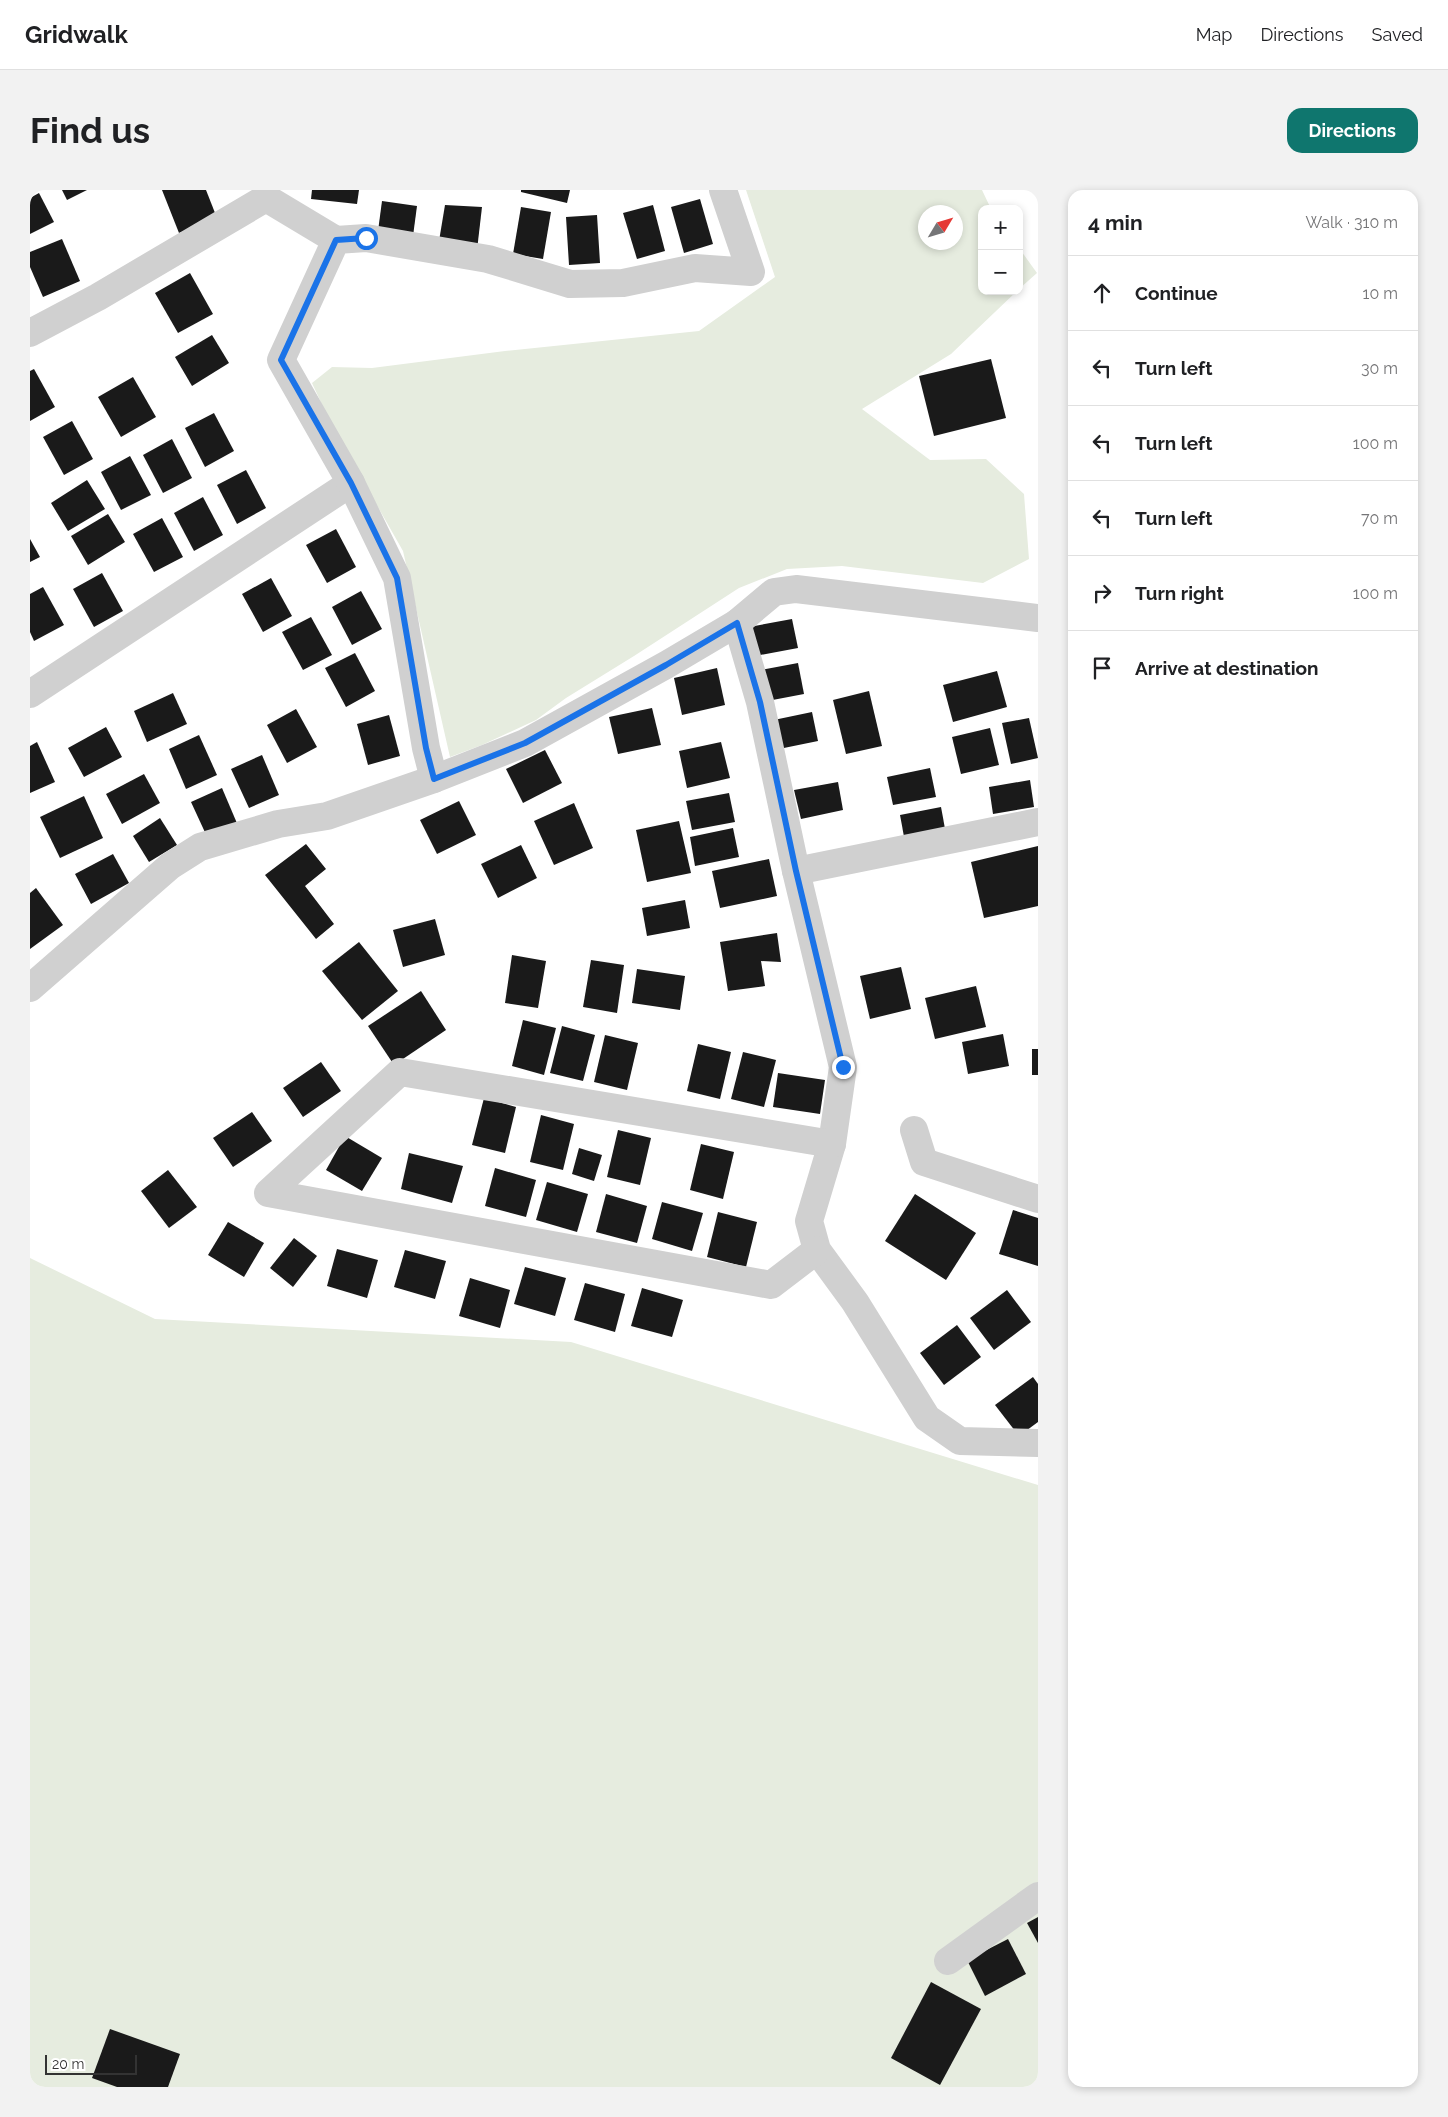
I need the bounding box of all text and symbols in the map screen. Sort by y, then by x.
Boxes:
text: Gridwalk [25,20,128,49]
text: Map [1196,24,1232,45]
text: Directions [1260,24,1344,45]
text: Saved [1372,24,1423,45]
button: Directions [1287,108,1418,153]
text: Find us [30,110,150,151]
north arrow [918,205,963,250]
map controls [978,205,1023,295]
button: + [978,205,1023,250]
text: 4 min [1088,210,1143,235]
text: Walk · 310 m [1305,213,1398,232]
route start [355,227,378,250]
button: − [978,250,1023,295]
icon: ahead [1088,279,1116,307]
text: Continue [1135,282,1218,304]
text: 10 m [1363,284,1398,303]
icon: left [1088,354,1116,382]
text: Turn left [1135,357,1212,379]
text: 30 m [1361,359,1398,378]
icon: left [1088,429,1116,457]
text: Turn left [1135,432,1212,454]
text: 100 m [1353,434,1398,453]
icon: left [1088,504,1116,532]
text: Turn left [1135,507,1212,529]
text: 70 m [1361,509,1398,528]
icon: right [1088,579,1116,607]
text: Turn right [1135,582,1224,604]
text: 100 m [1353,584,1398,603]
icon: arrive [1088,654,1116,682]
text: Arrive at destination [1135,657,1319,679]
route end [832,1056,855,1079]
scale bar [45,2052,138,2075]
text: 20 m [52,2056,84,2072]

